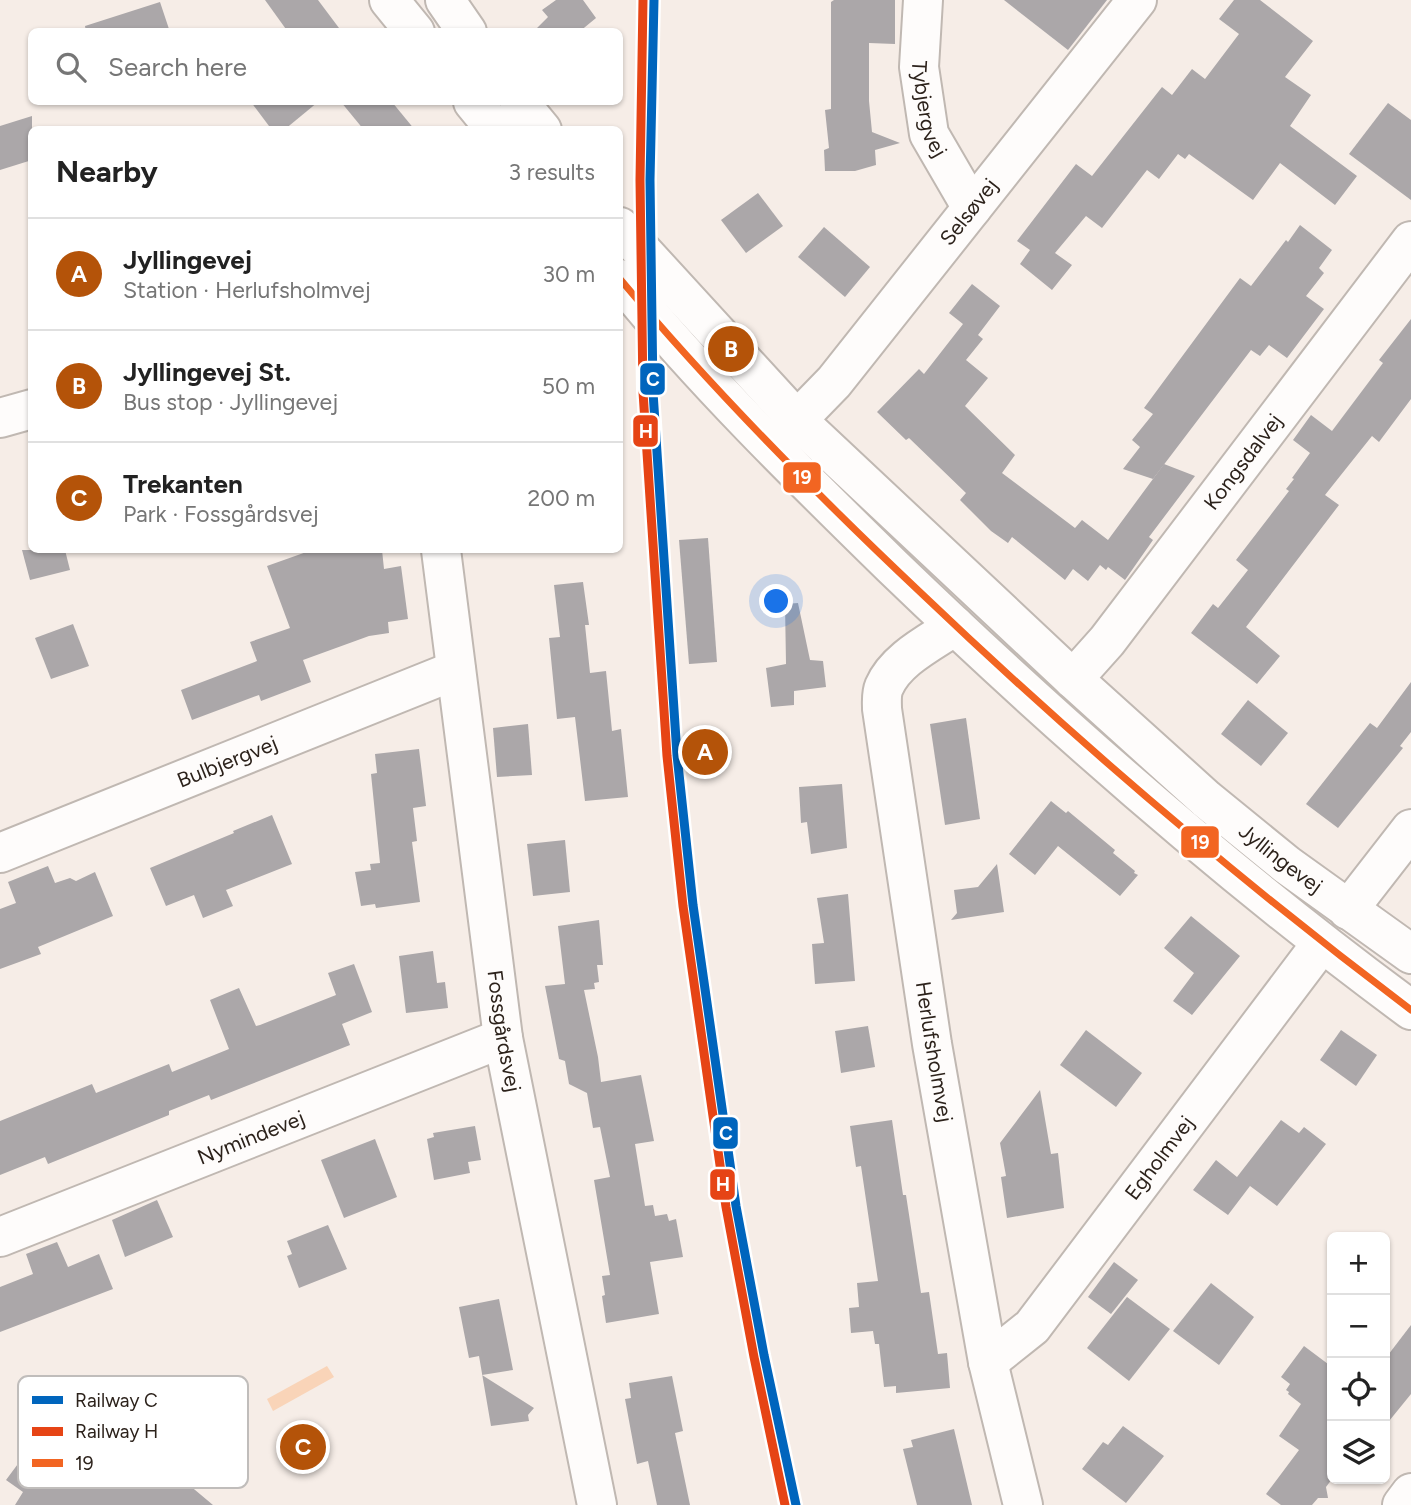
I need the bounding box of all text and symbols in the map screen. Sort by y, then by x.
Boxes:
search box [28,28,623,105]
icon: search [52,48,90,86]
text: Search here [108,51,247,83]
street label: Tybjergvej [907,60,953,161]
text: Nearby [56,153,158,190]
text: 3 results [508,158,595,186]
street label: Selsøvej [934,173,1003,250]
text: Jyllingevej [123,244,252,276]
text: A [71,260,87,288]
text: 30 m [542,260,595,288]
text: Station · Herlufsholmvej [123,276,371,304]
pin: B [708,323,754,375]
text: Jyllingevej St. [123,356,291,388]
line badge: C [639,362,666,396]
text: C [646,368,660,391]
text: B [72,372,86,400]
text: 50 m [542,372,595,400]
text: Bus stop · Jyllingevej [123,388,338,416]
street label: Kongsdalvej [1198,409,1287,515]
line badge: H [632,414,659,448]
text: H [639,420,653,443]
line badge: 19 [782,461,822,494]
text: 19 [792,466,812,489]
text: Trekanten [123,468,243,500]
text: C [71,484,87,512]
text: 200 m [527,484,595,512]
text: Park · Fossgårdsvej [123,500,319,528]
your location [759,584,793,618]
pin: A [682,726,728,778]
street label: Bulbjergvej [173,730,281,793]
street label: Jyllingevej [1234,818,1328,898]
line badge: 19 [1180,825,1220,859]
text: 19 [1190,831,1210,854]
street label: Fossgårdsvej [482,968,527,1094]
street label: Herlufsholmvej [911,980,959,1124]
street label: Nymindevej [194,1105,308,1170]
street label: Egholmvej [1119,1111,1199,1205]
line badge: C [712,1116,739,1150]
text: C [719,1122,733,1145]
line badge: H [709,1168,736,1201]
text: H [716,1173,730,1196]
map controls [1327,1232,1390,1484]
button: + [1327,1232,1390,1295]
button: − [1327,1295,1390,1358]
button: locate [1327,1358,1390,1421]
legend [18,1376,248,1488]
text: Railway C [75,1389,158,1412]
text: Railway H [75,1420,158,1443]
pin: C [280,1421,326,1473]
button: layers [1327,1421,1390,1484]
text: 19 [75,1452,94,1475]

